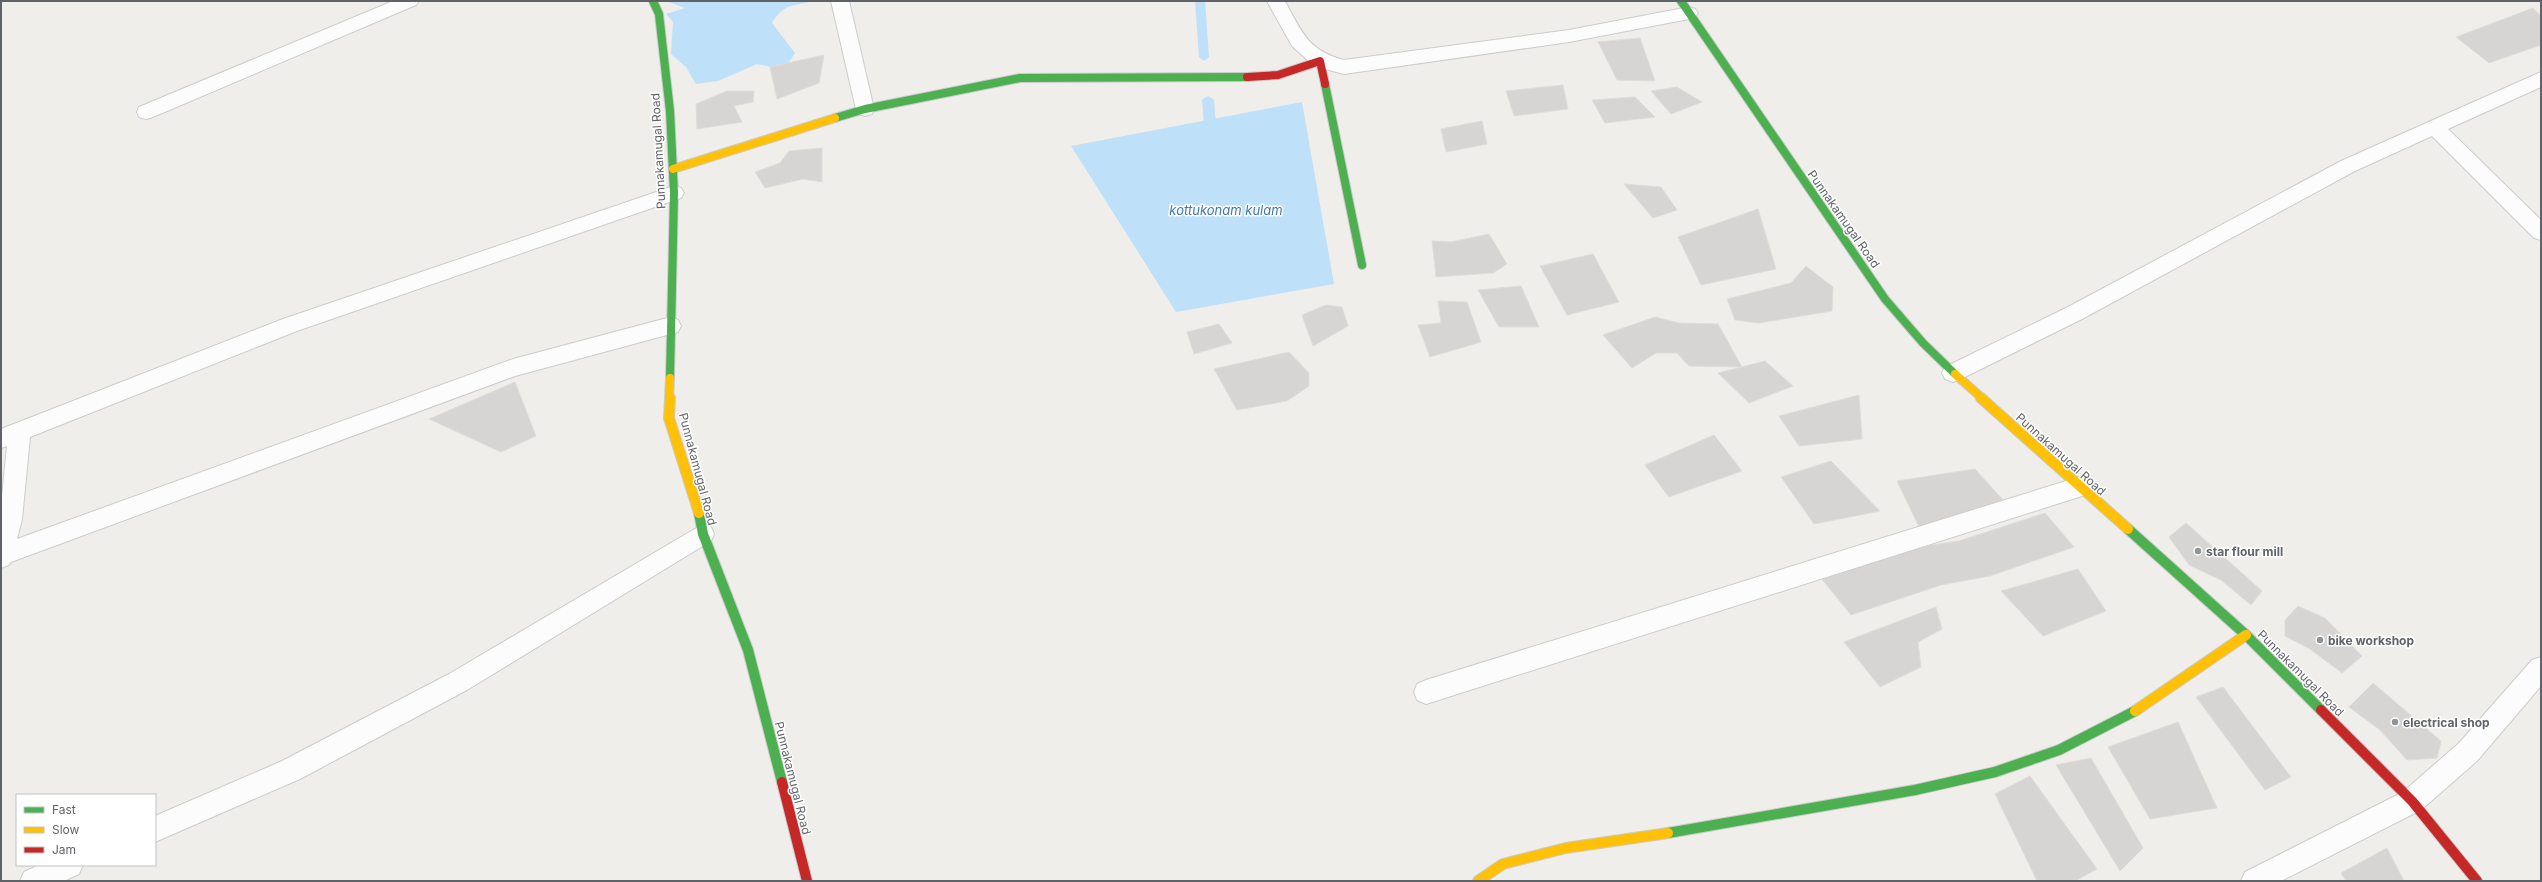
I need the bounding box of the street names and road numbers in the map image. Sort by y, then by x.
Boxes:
street label: Punnakamugal Road [647,93,669,209]
street label: Punnakamugal Road [1805,167,1883,271]
street label: Punnakamugal Road [2013,410,2109,498]
street label: Punnakamugal Road [676,411,720,527]
street label: Punnakamugal Road [2255,627,2347,719]
street label: Punnakamugal Road [772,720,814,836]

